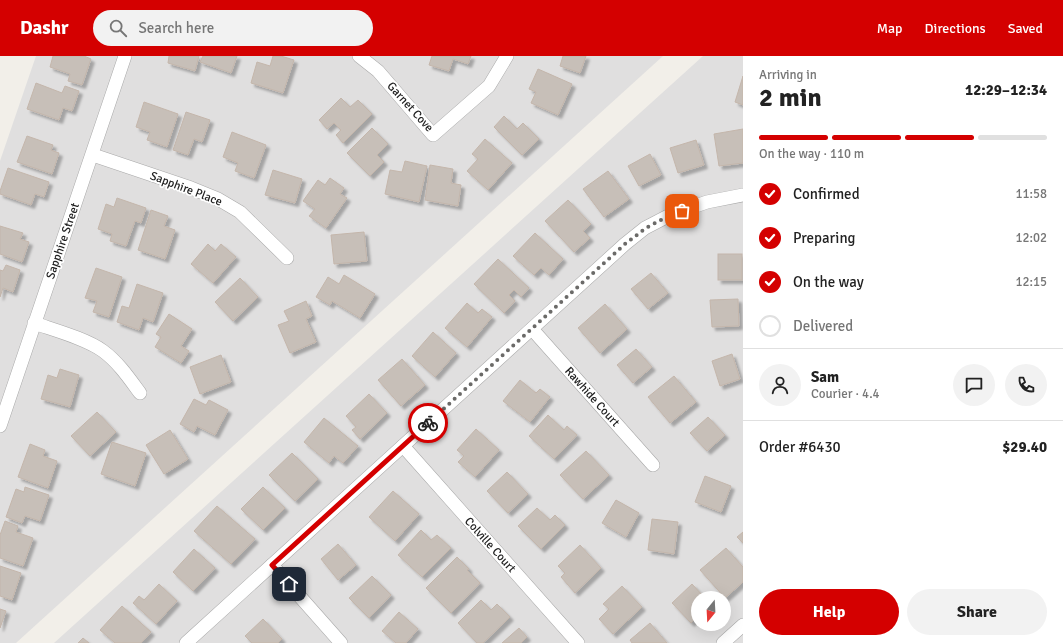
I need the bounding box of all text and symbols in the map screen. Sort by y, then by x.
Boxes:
search box [93,10,373,46]
text: Dashr [20,16,69,40]
icon: search [107,17,129,39]
text: Search here [139,19,214,37]
text: Map [877,20,903,37]
text: Directions [925,20,986,37]
text: Saved [1008,20,1043,37]
text: Arriving in [759,67,817,83]
street label: Garnet Cove [384,79,436,135]
text: 12:29–12:34 [965,81,1047,99]
text: 2 min [759,82,822,114]
text: On the way · 110 m [759,146,864,162]
street label: Sapphire Place [148,168,224,210]
icon: check [759,183,781,205]
text: Confirmed [793,185,860,203]
text: 11:58 [1015,186,1047,202]
pin [665,194,699,228]
icon: bag [671,200,693,222]
street label: Sapphire Street [43,201,83,281]
icon: check [759,227,781,249]
text: Preparing [793,229,856,247]
text: 12:02 [1015,230,1047,246]
icon: check [759,271,781,293]
text: On the way [793,273,864,291]
text: 12:15 [1015,274,1047,290]
text: Delivered [793,317,853,335]
street label: Rawhide Court [561,364,623,430]
button: person [759,364,801,406]
button: chat [953,364,995,406]
button: phone [1005,364,1047,406]
text: Sam [811,368,839,386]
text: Courier · 4.4 [811,386,880,402]
courier [408,403,448,443]
icon: bike [417,412,439,434]
text: Order #6430 [759,438,841,456]
text: $29.40 [1002,438,1047,456]
street label: Colville Court [461,514,519,576]
pin [272,567,306,601]
icon: home [278,573,300,595]
button: Help [759,589,899,635]
button: Share [907,589,1047,635]
north arrow [691,591,731,631]
map controls [691,591,731,631]

